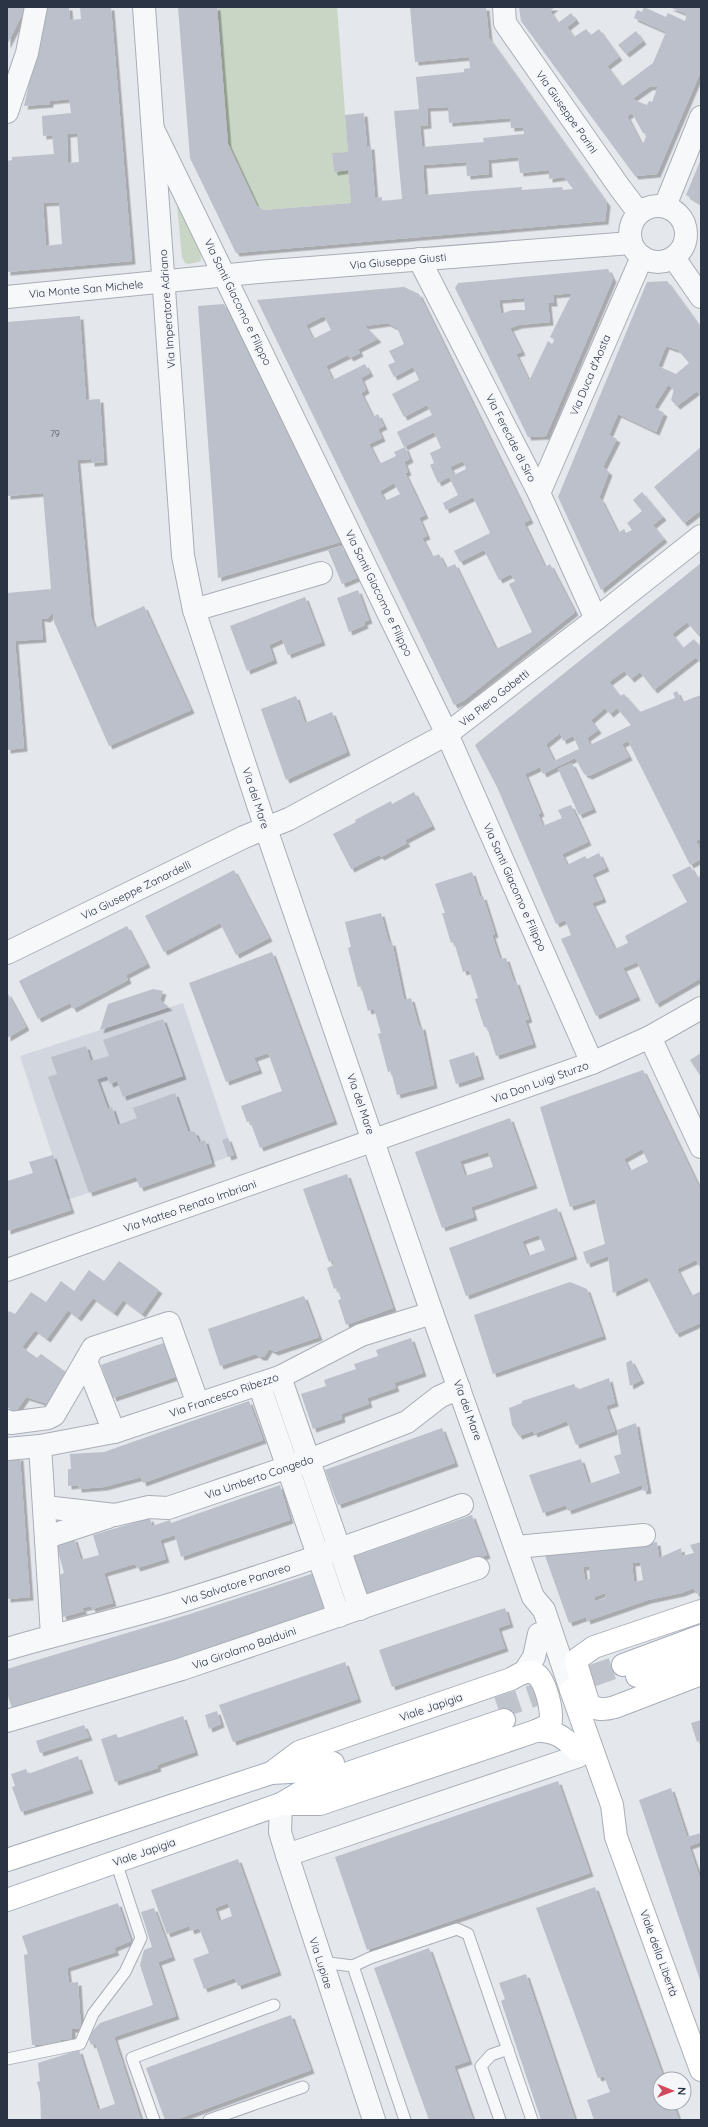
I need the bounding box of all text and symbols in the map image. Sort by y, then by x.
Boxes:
street label: Via Giuseppe Parini [533,68,601,156]
street label: Via Santi Giacomo e Filippo [201,236,275,368]
street label: Via Imperatore Adriano [156,249,178,369]
street label: Via Giuseppe Giusti [349,250,447,272]
street label: Via Monte San Michele [28,277,144,301]
street label: Via Duca d'Aosta [567,332,613,418]
street label: Via Ferecide di Siro [483,392,539,485]
house number: 79 [50,428,60,439]
street label: Via Santi Giacomo e Filippo [342,527,416,659]
street label: Via Piero Gobetti [456,666,532,730]
street label: Via del Mare [239,766,273,830]
street label: Via Santi Giacomo e Filippo [480,821,550,954]
street label: Via Giuseppe Zanardelli [79,857,193,923]
street label: Via Don Luigi Sturzo [490,1058,591,1106]
street label: Via del Mare [344,1072,378,1136]
street label: Via Matteo Renato Imbriani [122,1177,258,1235]
street label: Via Francesco Ribezzo [168,1370,281,1420]
street label: Via del Mare [451,1378,485,1442]
street label: Via Umberto Congedo [203,1452,316,1502]
street label: Via Salvatore Panareo [180,1560,292,1608]
street label: Via Girolamo Balduini [190,1624,298,1672]
street label: Viale Japigia [398,1690,464,1724]
street label: Viale Japigia [111,1835,177,1869]
street label: Viale della Libertà [637,1908,681,1998]
street label: Via Lupiae [306,1935,336,1991]
north arrow [652,2071,692,2111]
text: N [675,2087,689,2095]

